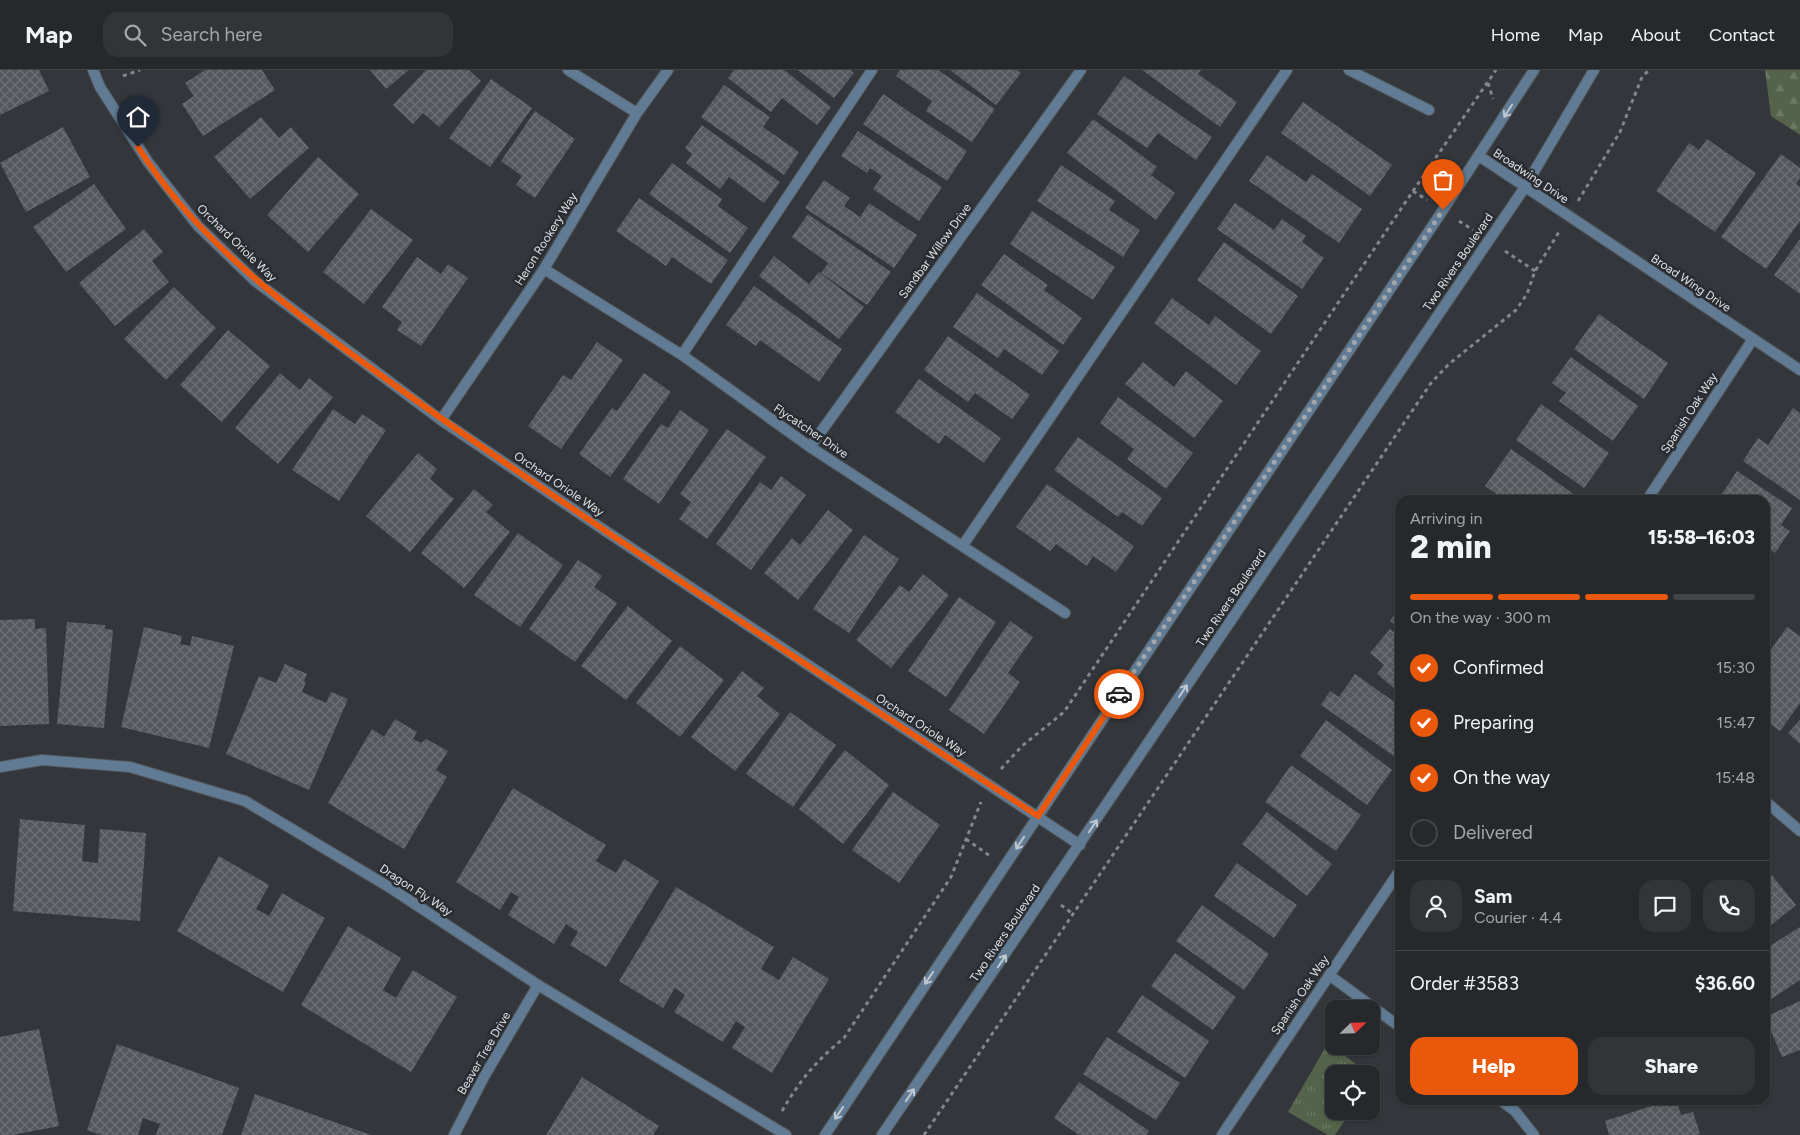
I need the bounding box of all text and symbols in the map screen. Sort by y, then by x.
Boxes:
search box [103,12,453,57]
text: Map [25,20,73,49]
icon: search [121,21,149,49]
text: Search here [161,23,262,46]
text: Home [1491,24,1540,46]
text: Map [1568,24,1603,46]
text: About [1631,24,1681,46]
text: Contact [1709,24,1775,46]
pin [117,96,159,147]
icon: home [124,103,152,131]
one-way arrow [1502,104,1513,118]
street label: Broadwing Drive [1491,146,1572,207]
pin [1422,159,1464,210]
icon: bag [1429,166,1457,194]
street label: Heron Rookery Way [512,189,581,288]
street label: Sandbar Willow Drive [896,200,974,301]
street label: Orchard Oriole Way [194,201,280,285]
street label: Two Rivers Boulevard [1420,211,1496,313]
street label: Broad Wing Drive [1648,251,1734,315]
street label: Spanish Oak Way [1658,370,1721,456]
street label: Flycatcher Drive [771,401,851,461]
street label: Orchard Oriole Way [511,449,607,520]
text: Arriving in [1410,509,1482,528]
text: 15:58–16:03 [1648,526,1755,549]
text: 2 min [1410,528,1492,566]
street label: Two Rivers Boulevard [1193,547,1269,649]
text: On the way · 300 m [1410,608,1551,627]
icon: check [1410,654,1438,682]
text: Confirmed [1453,656,1544,679]
text: 15:30 [1716,658,1755,677]
courier [1094,669,1144,719]
icon: car [1105,680,1133,708]
one-way arrow [1178,684,1189,698]
street label: Orchard Oriole Way [873,690,970,760]
icon: check [1410,709,1438,737]
text: Preparing [1453,711,1534,734]
text: 15:47 [1717,713,1755,732]
icon: check [1410,764,1438,792]
text: On the way [1453,766,1550,789]
text: 15:48 [1715,768,1755,787]
one-way arrow [1087,819,1098,833]
text: Delivered [1453,821,1533,844]
one-way arrow [1014,836,1025,850]
street label: Dragon Fly Way [377,861,456,919]
button: person [1410,880,1462,932]
button: chat [1639,880,1691,932]
button: phone [1703,880,1755,932]
street label: Two Rivers Boulevard [967,882,1043,984]
text: Sam [1474,885,1512,908]
text: Courier · 4.4 [1474,908,1562,927]
street label: Spanish Oak Way [1268,952,1332,1037]
one-way arrow [997,954,1007,968]
one-way arrow [924,971,934,985]
text: Order #3583 [1410,972,1519,995]
text: $36.60 [1695,972,1755,995]
north arrow [1325,1000,1380,1055]
map controls [1325,1000,1380,1120]
street label: Beaver Tree Drive [455,1009,514,1097]
button: Help [1410,1037,1578,1095]
button: Share [1588,1037,1755,1095]
button: locate [1325,1065,1380,1120]
one-way arrow [905,1088,915,1102]
one-way arrow [834,1106,844,1120]

